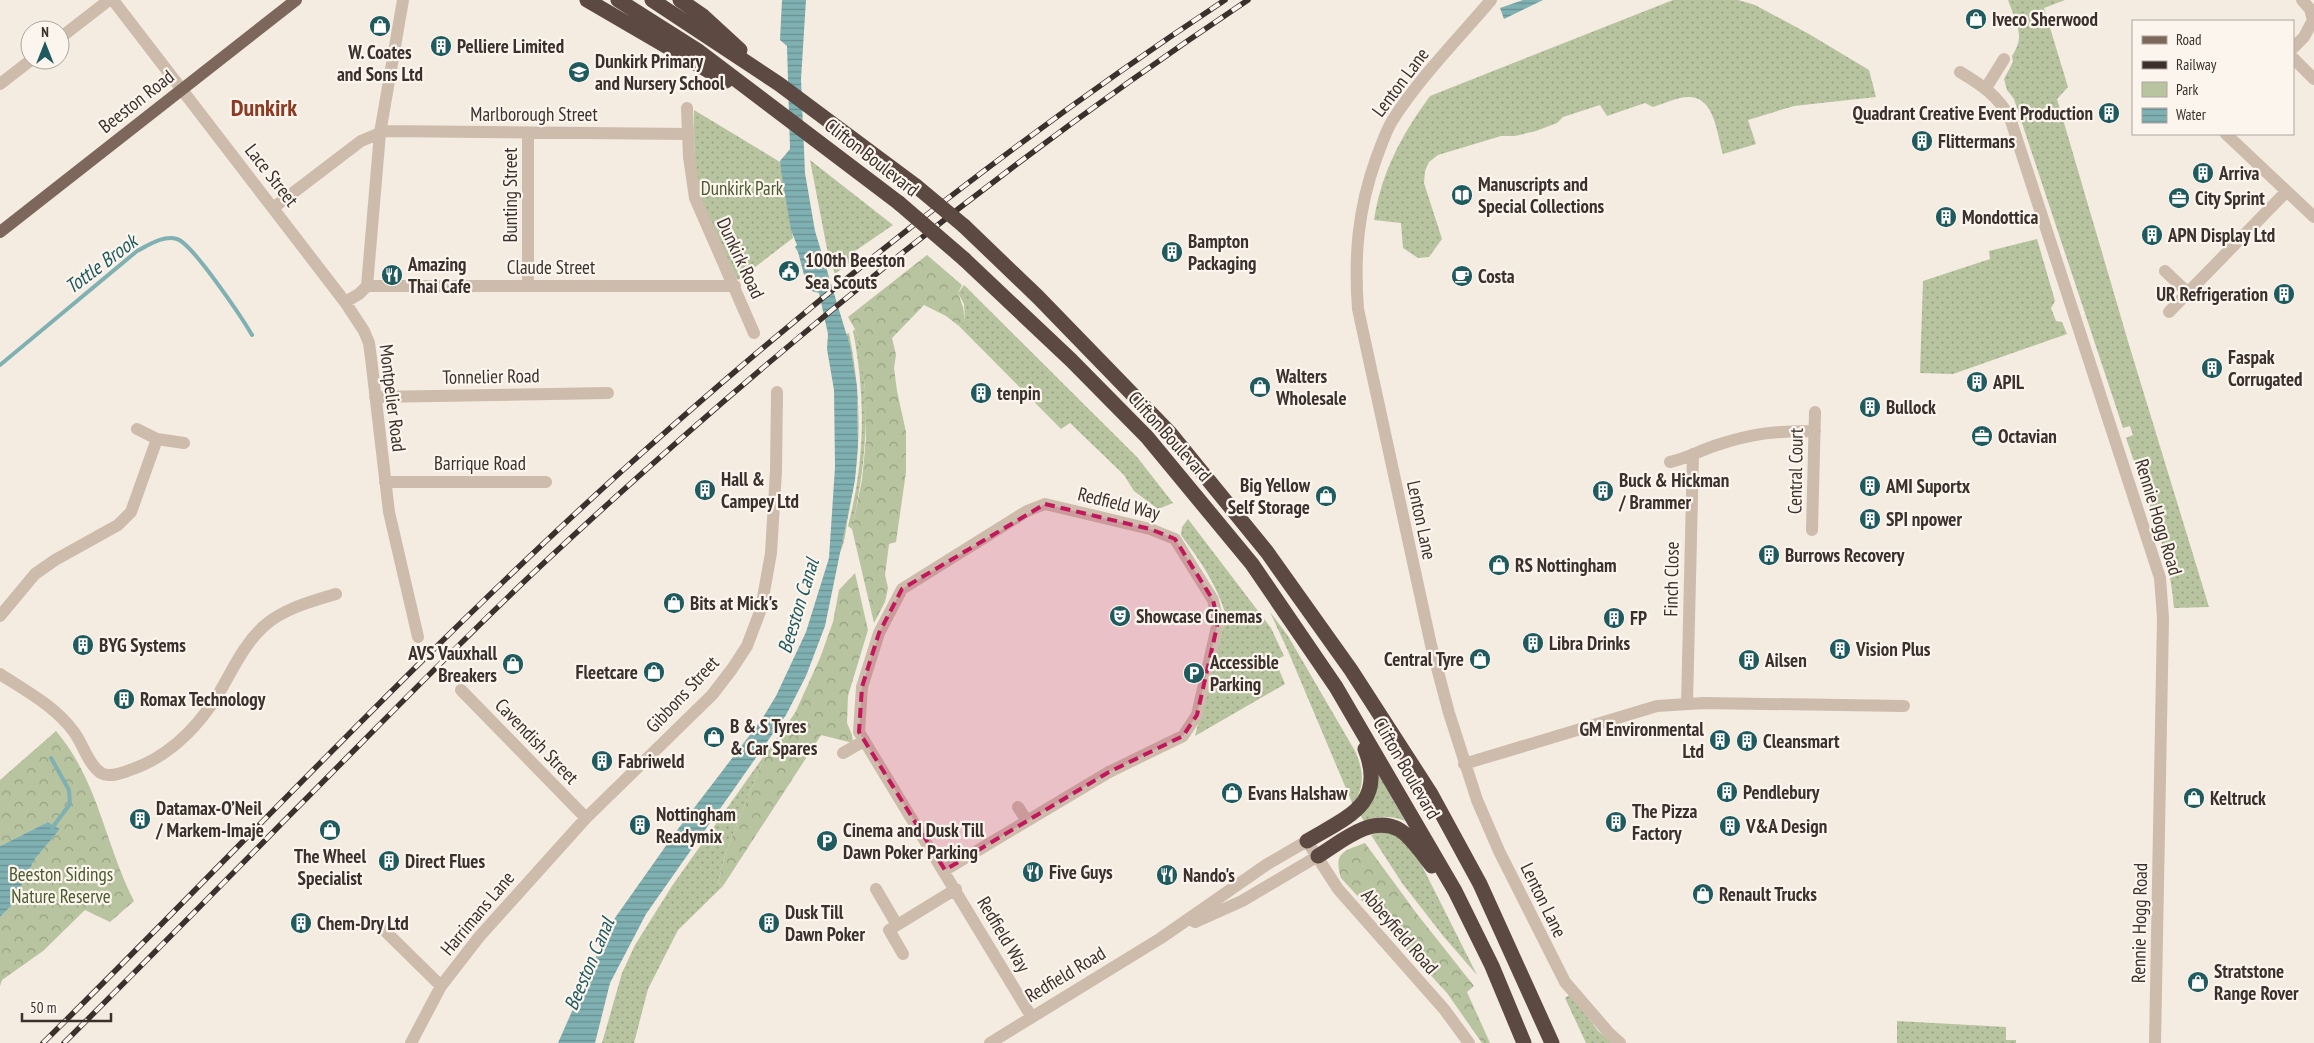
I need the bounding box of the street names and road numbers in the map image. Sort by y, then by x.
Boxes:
street label: Lenton Lane [1366,43,1434,121]
street label: Beeston Road [94,64,178,138]
street label: Marlborough Street [470,102,598,126]
street label: Clifton Boulevard [820,113,924,201]
street label: Lace Street [240,139,304,212]
street label: Bunting Street [498,147,522,242]
street label: Dunkirk Road [712,214,770,302]
street label: Claude Street [507,255,596,279]
street label: Montpelier Road [375,343,411,453]
street label: Tonnelier Road [442,363,540,389]
street label: Clifton Boulevard [1123,386,1217,486]
street label: Central Court [1782,427,1808,514]
street label: Barrique Road [434,451,526,475]
street label: Rennie Hogg Road [2130,456,2188,578]
street label: Lenton Lane [1402,478,1442,562]
street label: Redfield Way [1075,481,1163,525]
street label: Finch Close [1658,541,1684,617]
street label: Gibbons Street [640,650,724,737]
street label: Cavendish Street [490,693,584,789]
street label: Clifton Boulevard [1368,713,1446,823]
street label: Lenton Lane [1516,859,1572,941]
street label: Rennie Hogg Road [2126,863,2152,983]
street label: Harrimans Lane [435,866,519,960]
street label: Abbeyfield Road [1356,883,1444,979]
street label: Redfield Way [972,892,1036,977]
street label: Redfield Road [1020,941,1110,1007]

